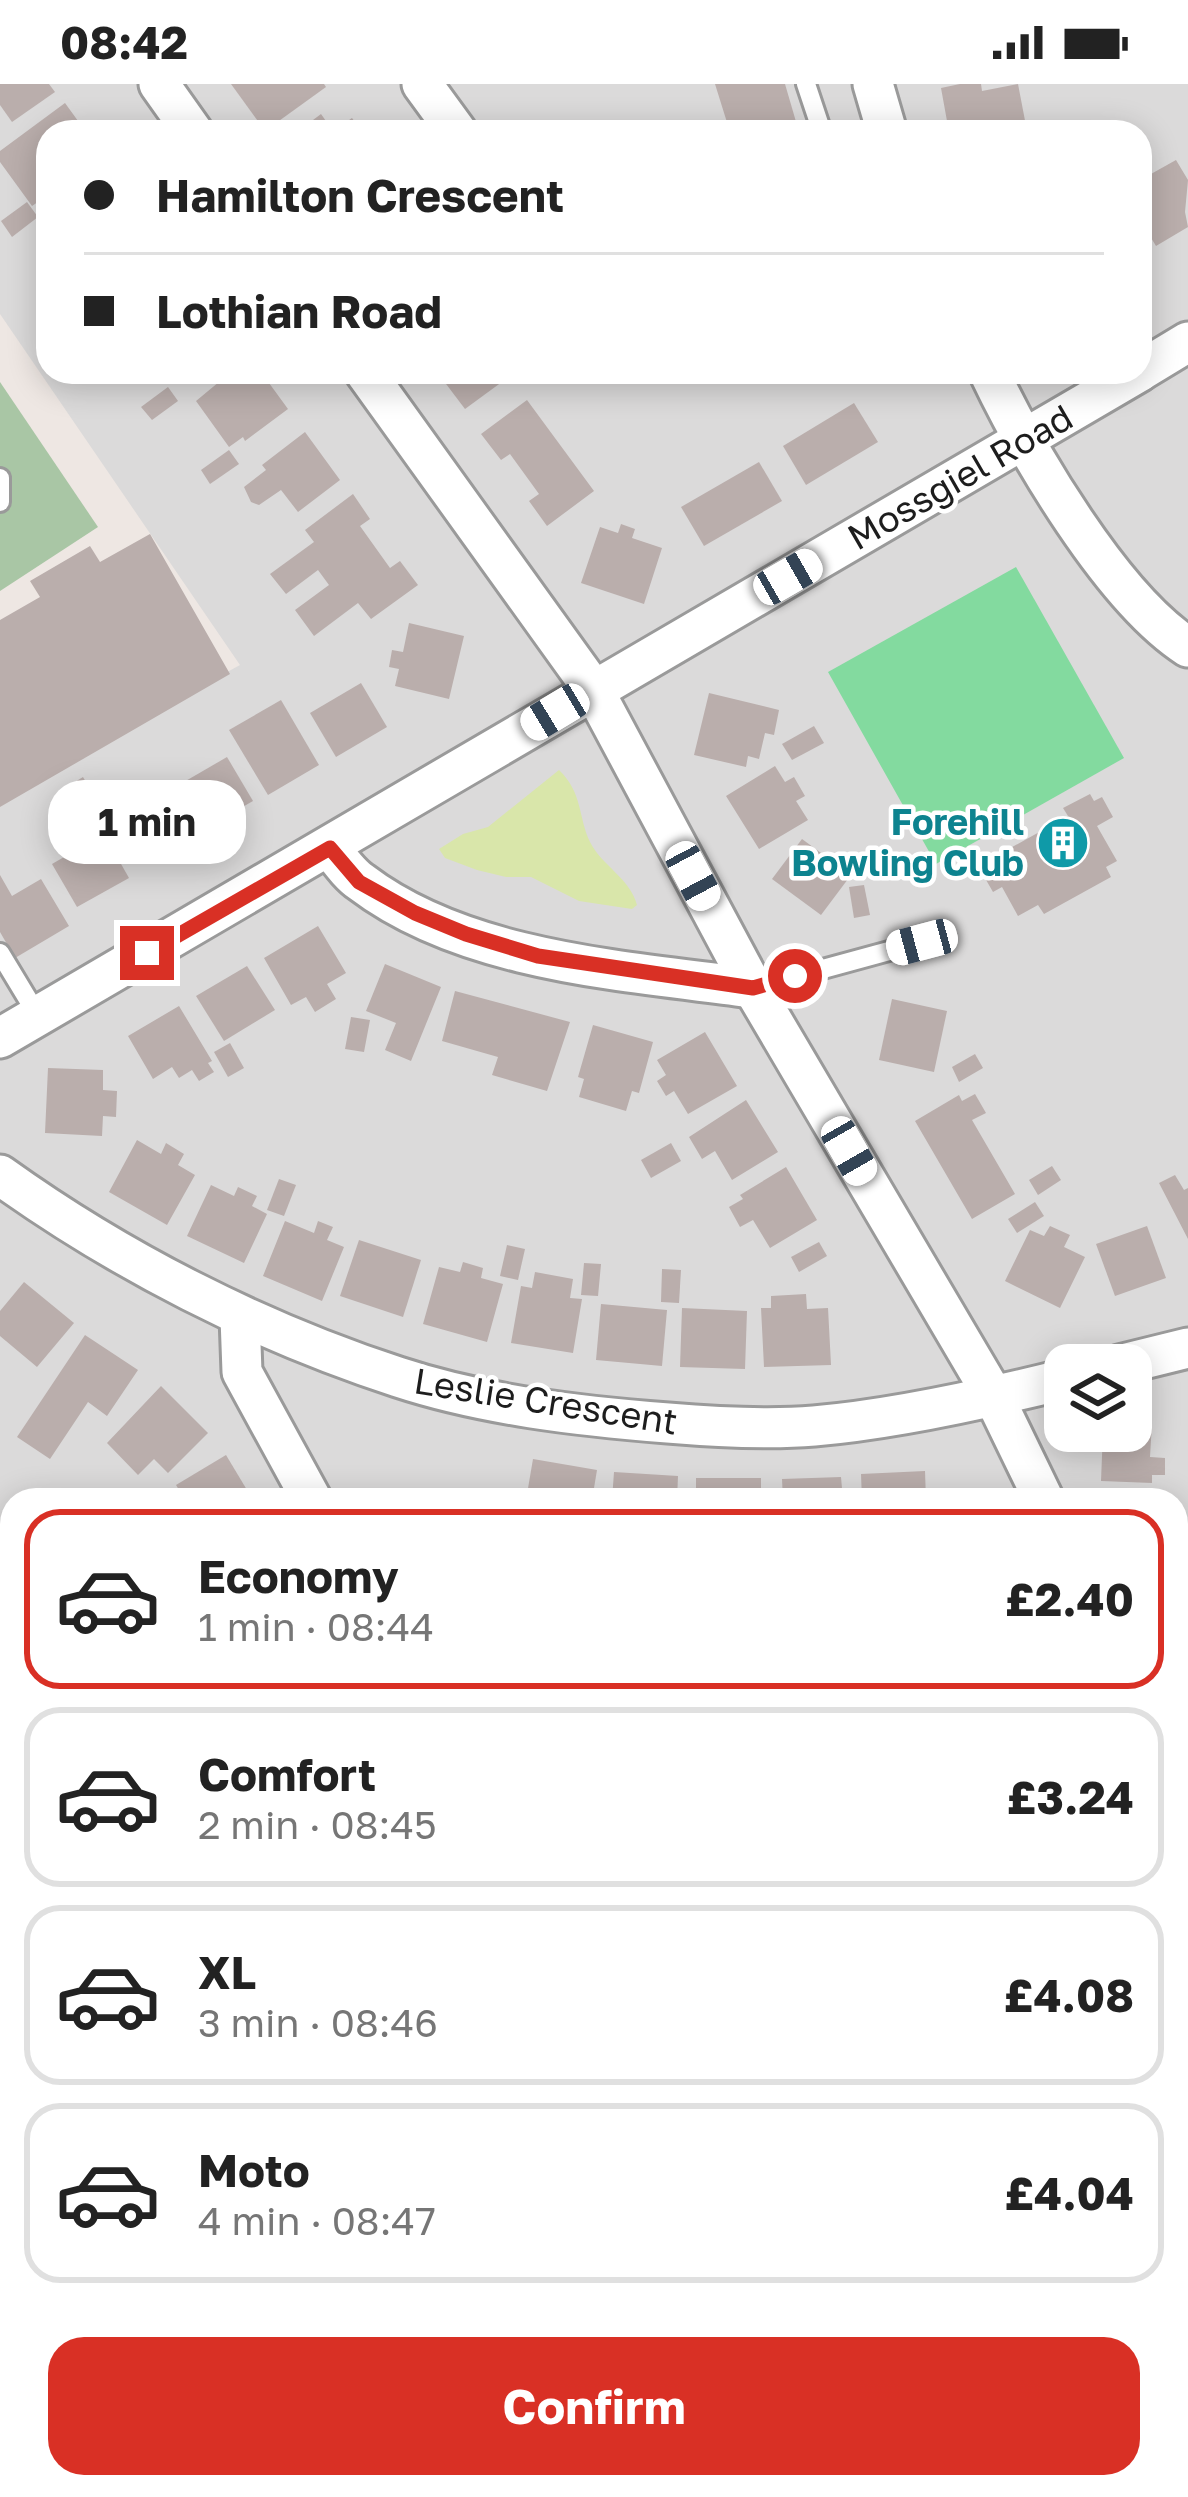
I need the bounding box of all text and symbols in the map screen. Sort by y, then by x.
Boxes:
text: 08:42 [60,15,188,69]
text: Hamilton Crescent [156,168,564,222]
text: Lothian Road [156,284,442,338]
street label: Mossgiel Road [840,395,1080,558]
car [748,543,828,611]
car [515,678,595,746]
callout: 1 min [48,779,246,863]
text: 1 min [98,798,196,845]
place label: Forehill Bowling Club [791,800,1024,884]
building icon: Forehill Bowling Club [1035,815,1091,871]
car [660,836,726,916]
car [883,915,961,969]
route end [120,926,174,980]
route start [768,949,822,1003]
car [815,1111,883,1191]
map controls [1044,1344,1152,1452]
button: layers [1044,1344,1152,1452]
street label: Leslie Crescent [411,1358,681,1443]
icon: car [54,1545,162,1653]
text: Economy [198,1549,399,1603]
text: £2.40 [1005,1572,1134,1626]
text: 1 min · 08:44 [198,1603,434,1650]
icon: car [54,1743,162,1851]
text: Comfort [198,1747,376,1801]
text: £3.24 [1007,1770,1134,1824]
text: 2 min · 08:45 [198,1801,437,1848]
icon: car [54,1941,162,2049]
text: XL [198,1945,256,1999]
text: £4.08 [1004,1968,1134,2022]
text: 3 min · 08:46 [198,1999,438,2046]
icon: car [54,2139,162,2247]
text: Moto [198,2143,310,2197]
text: £4.04 [1004,2166,1134,2220]
text: 4 min · 08:47 [198,2197,436,2244]
button: Confirm [48,2337,1140,2475]

